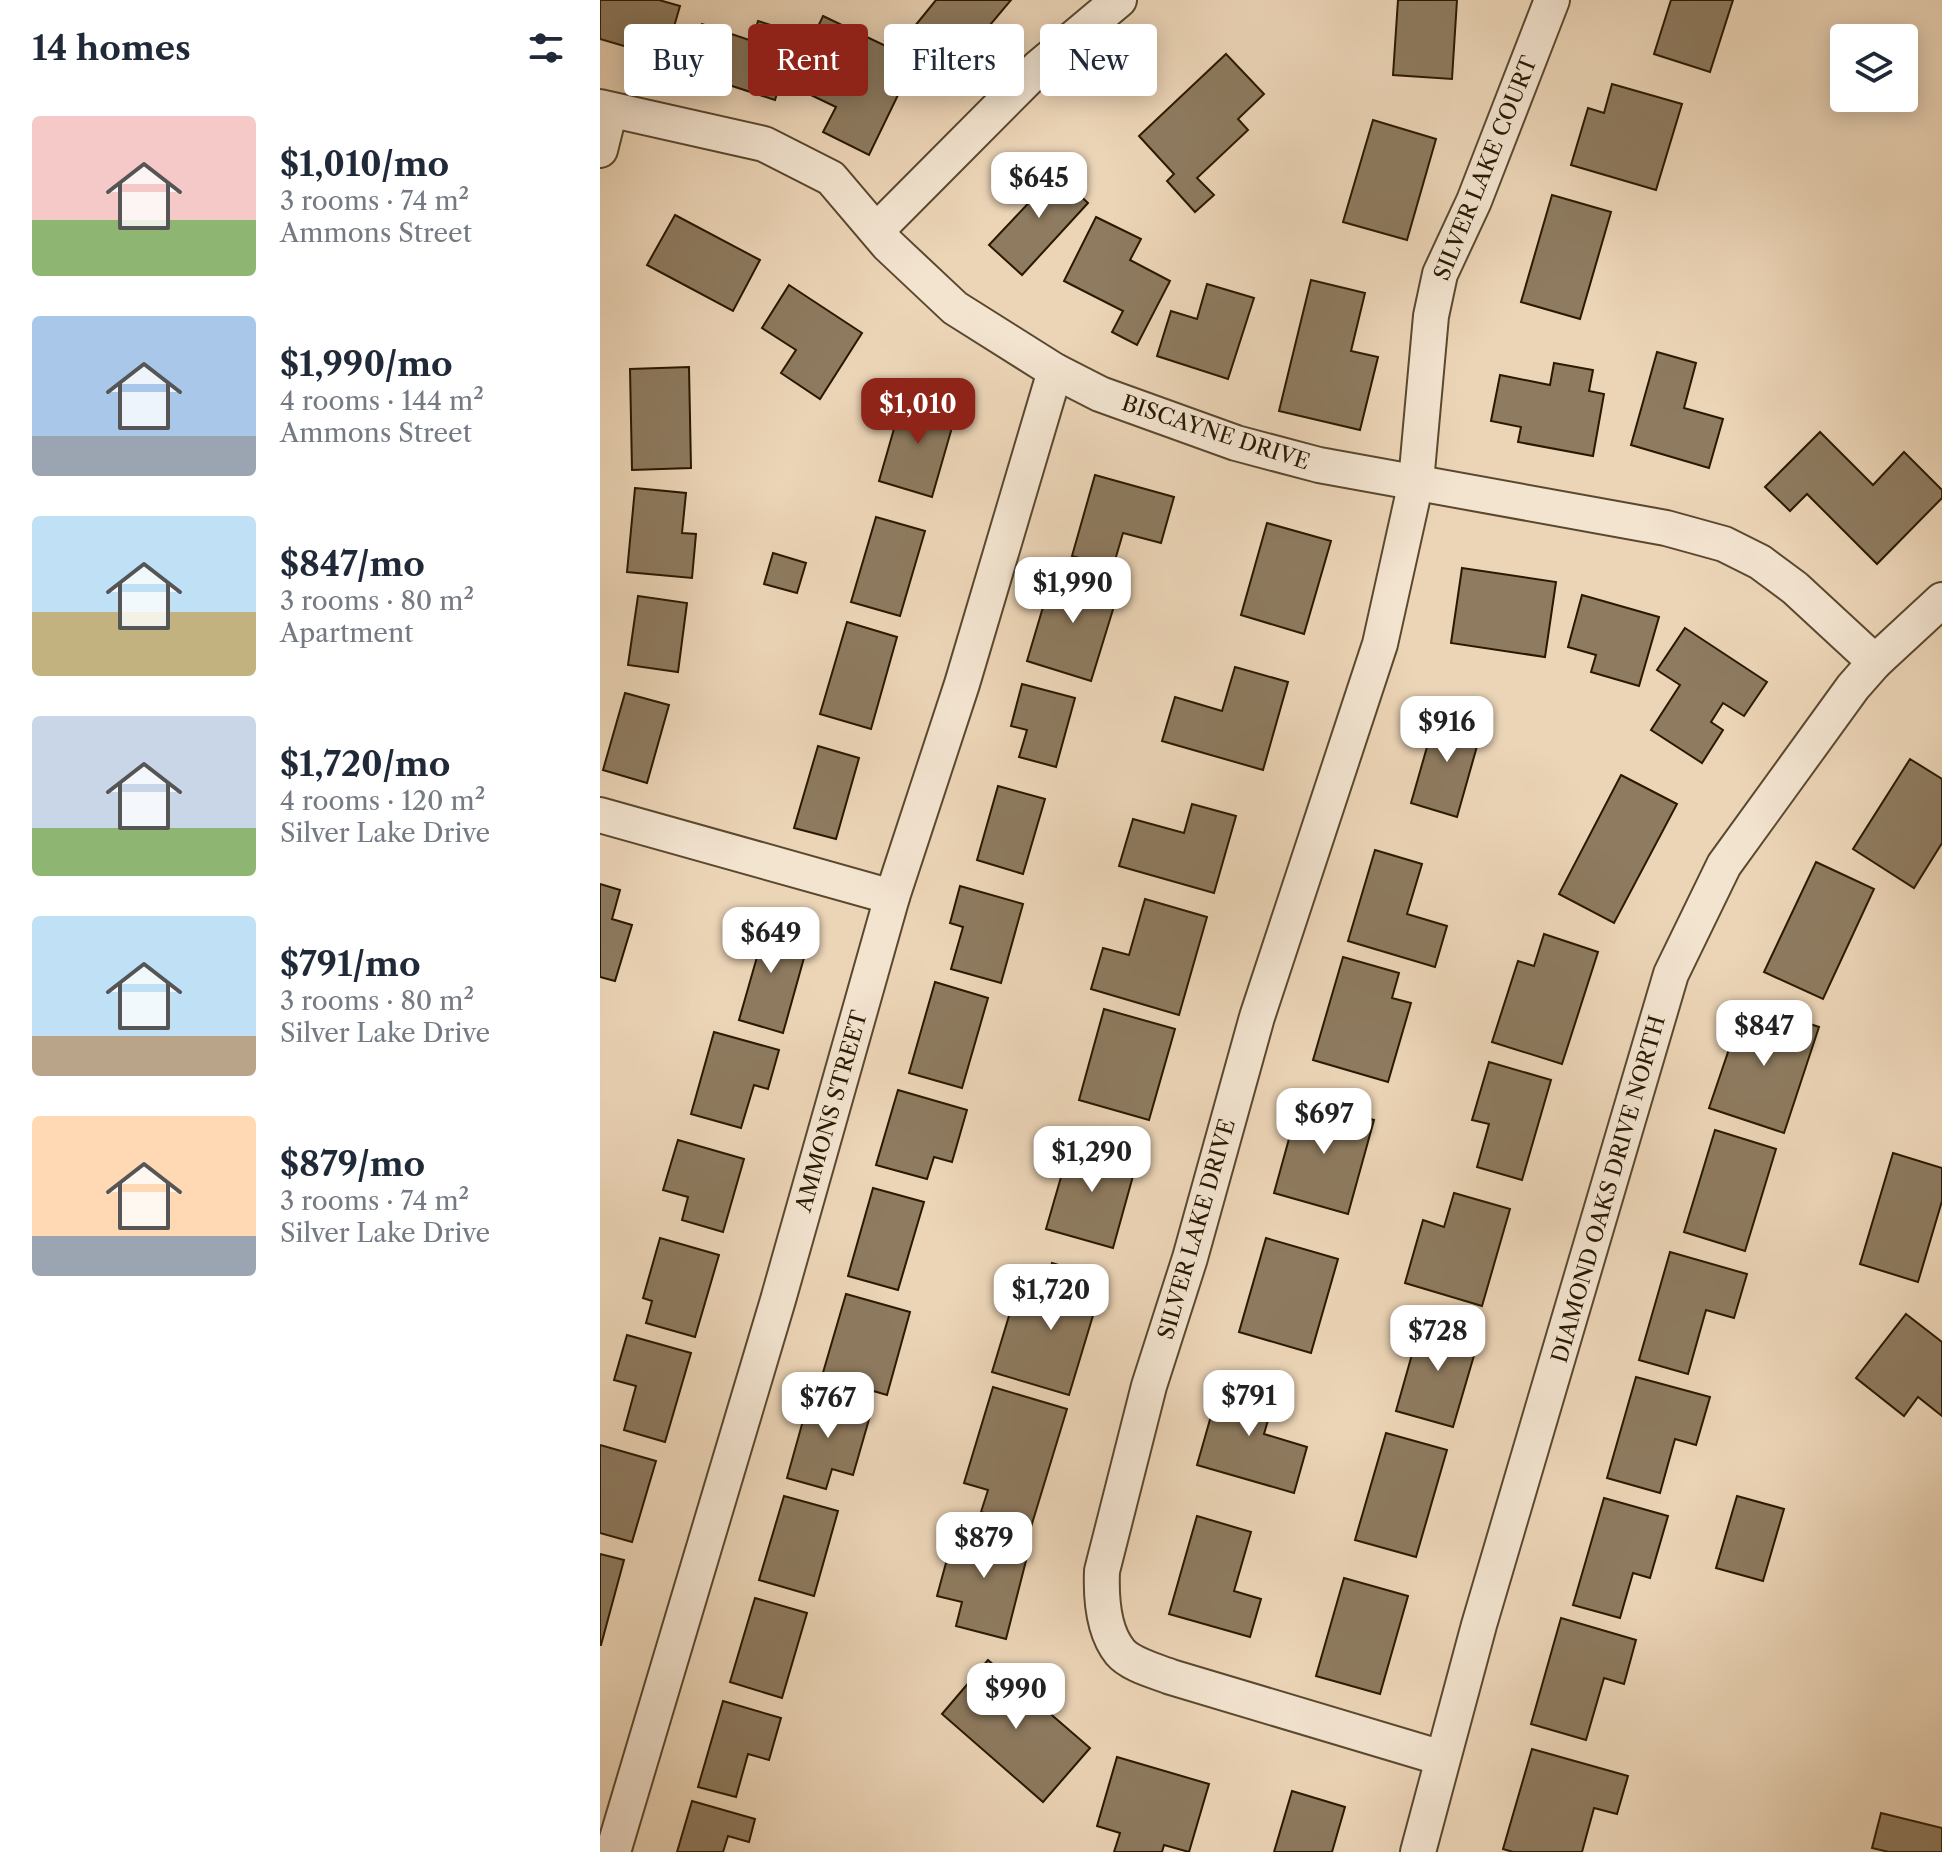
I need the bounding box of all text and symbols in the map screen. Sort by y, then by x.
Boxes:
chip: Buy [624,24,732,96]
chip: Rent [748,24,868,96]
chip: Filters [884,24,1024,96]
chip: New [1040,24,1157,96]
map controls [1830,24,1918,112]
button: layers [1830,24,1918,112]
icon: filters [524,26,568,70]
text: 14 homes [32,27,191,69]
street label: SILVER LAKE COURT [1428,52,1543,284]
text: $1,010/mo [280,143,449,185]
icon: home [96,148,192,244]
pin: $645 [992,152,1086,220]
text: $645 [1009,162,1069,194]
text: 3 rooms · 74 m² [280,185,469,217]
text: Ammons Street [280,217,472,249]
text: $1,990/mo [280,343,453,385]
icon: home [96,348,192,444]
pin: $1,010 [853,378,983,446]
text: 4 rooms · 144 m² [280,385,484,417]
text: $1,010 [879,388,957,420]
street label: BISCAYNE DRIVE [1118,389,1313,476]
text: Ammons Street [280,417,472,449]
text: $847/mo [280,543,425,585]
icon: home [96,548,192,644]
pin: $1,990 [1008,557,1138,625]
text: $1,990 [1033,567,1113,599]
text: 3 rooms · 80 m² [280,585,474,617]
text: Apartment [280,617,413,649]
pin: $916 [1400,696,1494,764]
text: $916 [1418,706,1476,738]
text: $1,720/mo [280,743,450,785]
icon: home [96,748,192,844]
text: 4 rooms · 120 m² [280,785,485,817]
text: Silver Lake Drive [280,817,490,849]
pin: $649 [724,907,818,975]
text: $649 [741,917,801,949]
text: $791/mo [280,943,421,985]
icon: home [96,948,192,1044]
text: 3 rooms · 80 m² [280,985,474,1017]
pin: $847 [1717,1000,1811,1068]
street label: AMMONS STREET [790,1007,873,1216]
text: $847 [1734,1010,1794,1042]
street label: DIAMOND OAKS DRIVE NORTH [1546,1012,1671,1366]
text: Silver Lake Drive [280,1017,490,1049]
pin: $697 [1277,1088,1371,1156]
text: $697 [1294,1098,1354,1130]
street label: SILVER LAKE DRIVE [1152,1116,1241,1342]
pin: $1,290 [1027,1126,1157,1194]
text: $1,290 [1052,1136,1132,1168]
text: $879/mo [280,1143,425,1185]
icon: home [96,1148,192,1244]
text: 3 rooms · 74 m² [280,1185,469,1217]
text: Silver Lake Drive [280,1217,490,1249]
pin: $1,720 [986,1264,1116,1332]
text: $1,720 [1012,1274,1090,1306]
pin: $728 [1391,1305,1485,1373]
text: $728 [1408,1315,1468,1347]
pin: $791 [1202,1370,1296,1438]
pin: $767 [781,1372,875,1440]
text: $791 [1221,1380,1277,1412]
text: $767 [800,1382,856,1414]
pin: $879 [937,1512,1031,1580]
text: $879 [954,1522,1014,1554]
pin: $990 [969,1663,1063,1731]
text: $990 [985,1673,1047,1705]

